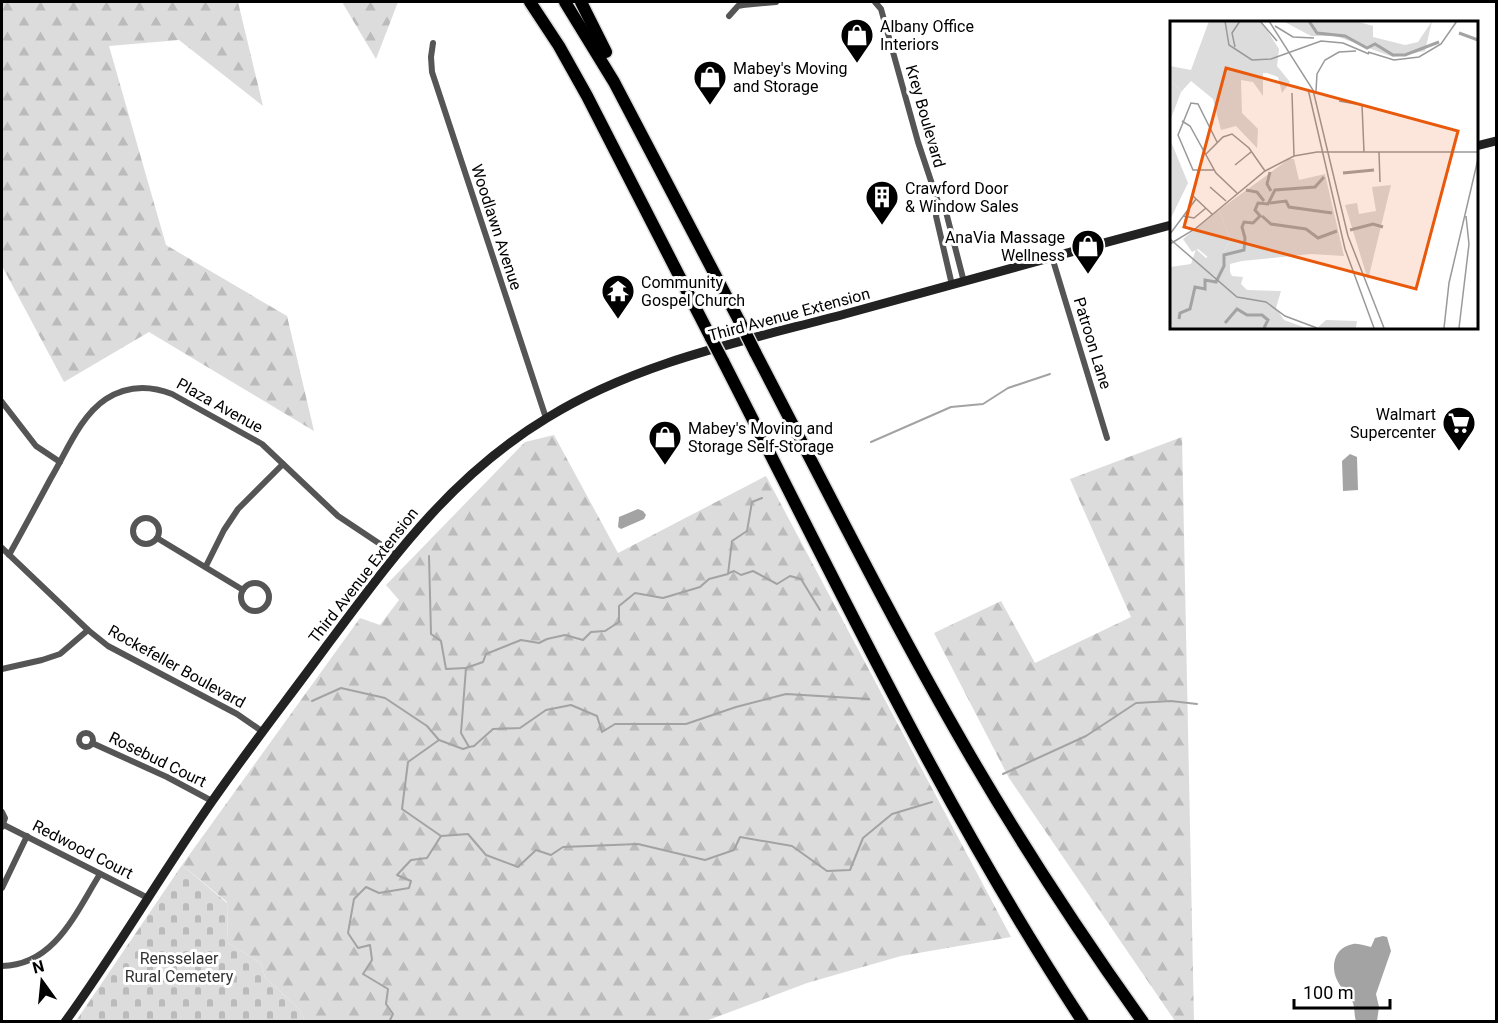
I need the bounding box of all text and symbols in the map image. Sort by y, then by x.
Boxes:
shop icon: Albany Office Interiors [839,17,875,64]
place label: Albany Office Interiors [880,17,974,54]
inset map [1170,21,1477,328]
shop icon: Mabey's Moving and Storage [692,59,728,106]
place label: Mabey's Moving and Storage [733,59,848,96]
street label: Krey Boulevard [902,63,949,170]
street label: Woodlawn Avenue [467,162,526,292]
building icon: Crawford Door & Window Sales [864,179,900,226]
place label: Crawford Door & Window Sales [905,179,1019,216]
place label: AnaVia Massage Wellness [945,228,1065,265]
shop icon: AnaVia Massage Wellness [1070,228,1106,275]
temple icon: Community Gospel Church [600,273,636,320]
place label: Community Gospel Church [641,273,745,310]
street label: Third Avenue Extension [706,284,872,345]
street label: Patroon Lane [1070,295,1115,391]
street label: Plaza Avenue [173,374,266,437]
place label: Walmart Supercenter [1350,405,1437,442]
supermarket icon: Walmart Supercenter [1441,405,1477,452]
shop icon: Mabey's Moving and Storage Self-Storage [647,419,683,466]
place label: Mabey's Moving and Storage Self-Storage [688,419,834,456]
street label: Third Avenue Extension [305,504,422,647]
street label: Rockefeller Boulevard [105,621,249,712]
street label: Rosebud Court [106,728,210,791]
street label: Redwood Court [29,816,136,883]
park label: Rensselaer Rural Cemetery [125,949,234,986]
north arrow [12,951,72,1011]
text: N [30,956,46,978]
scale bar [1294,972,1390,1010]
text: 100 m [1303,982,1354,1003]

